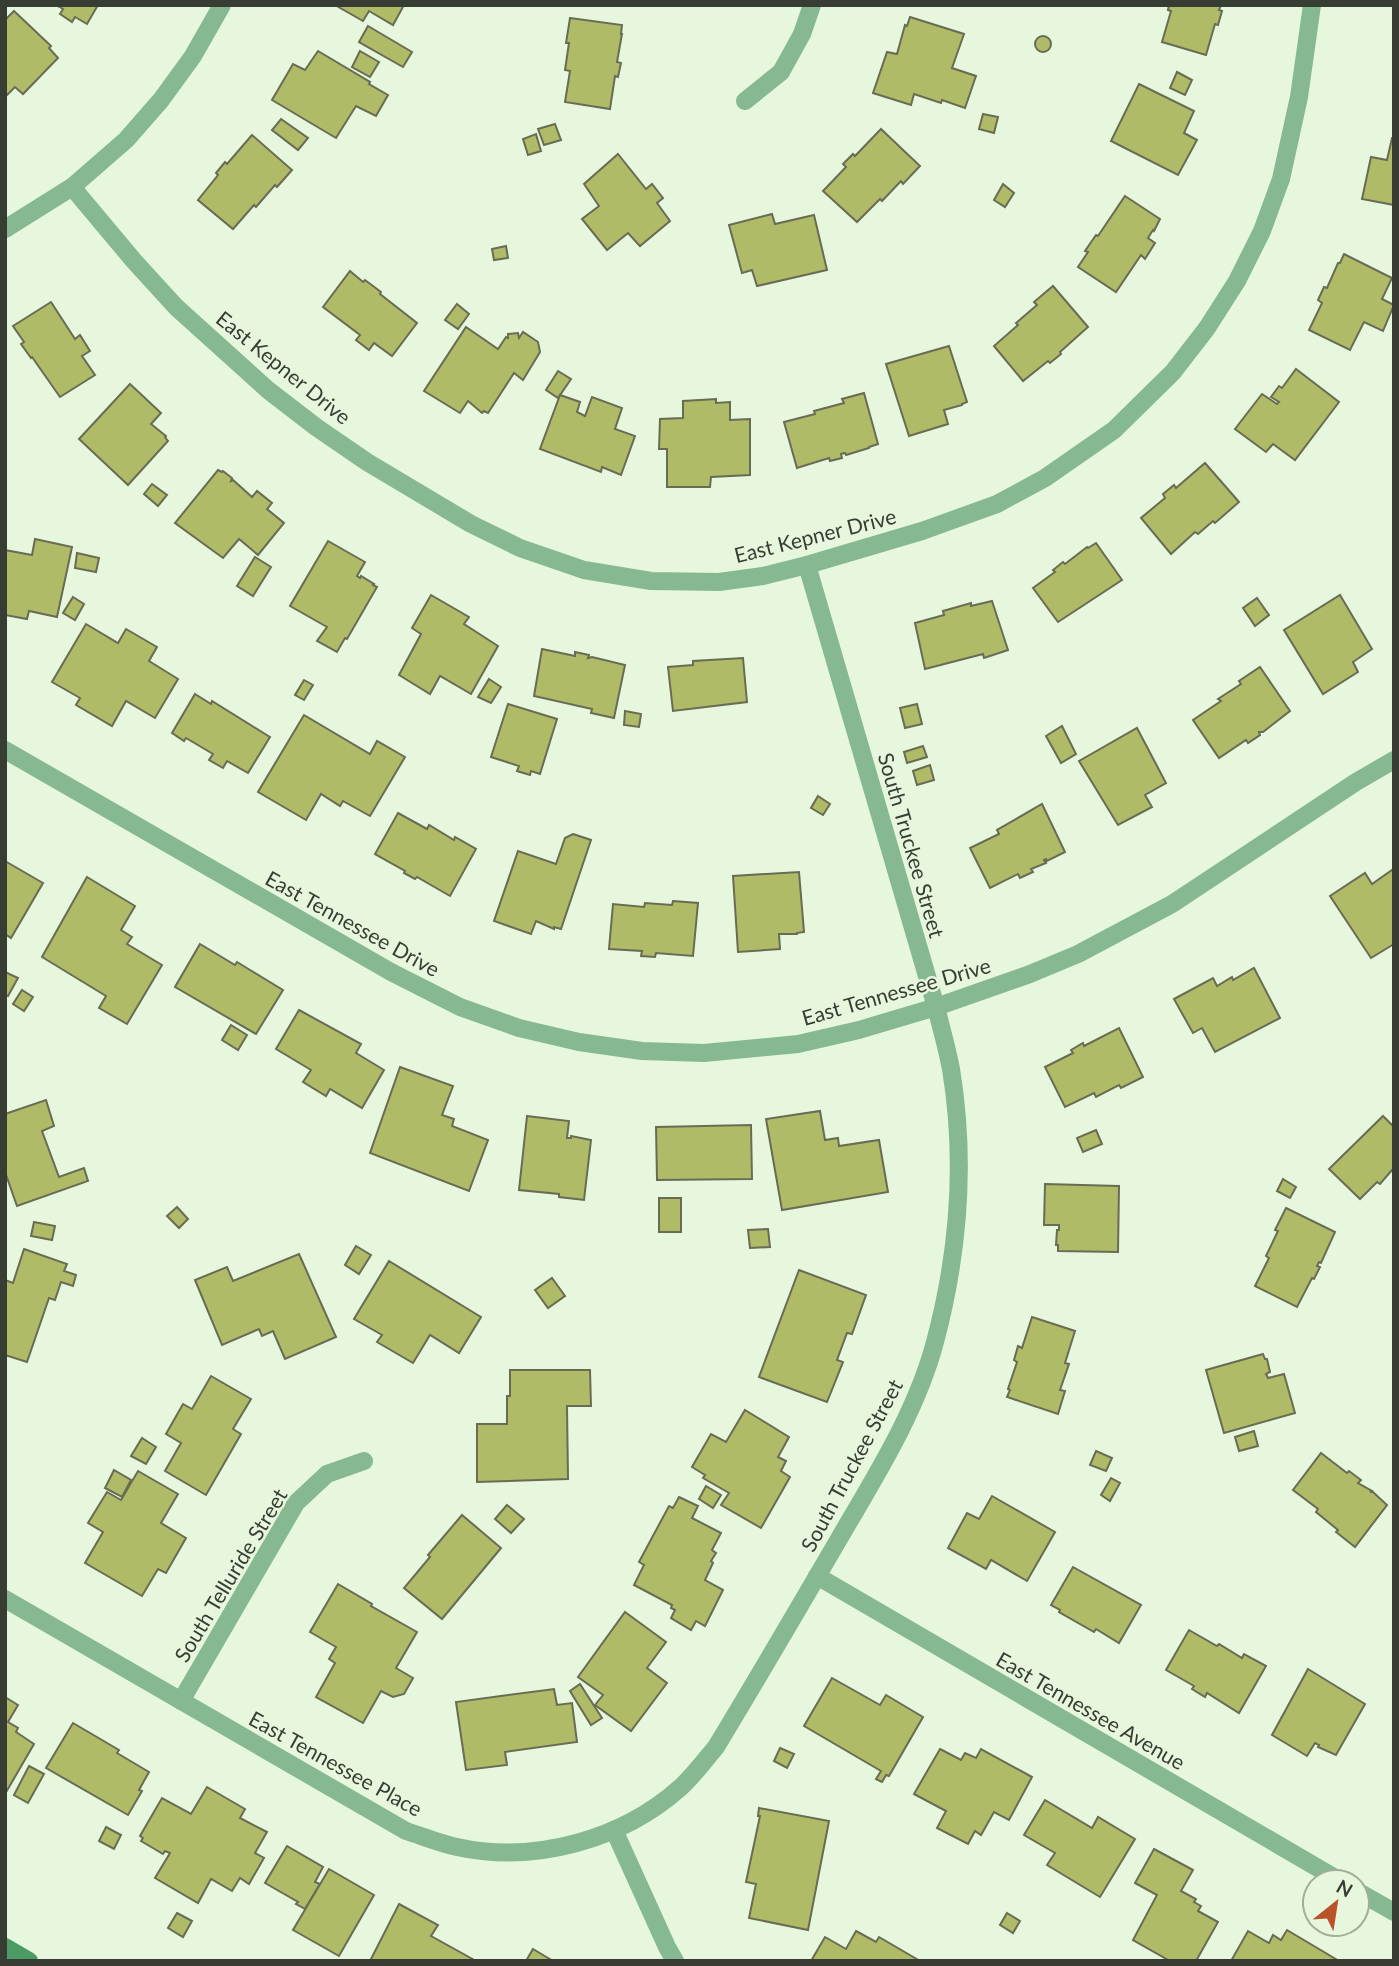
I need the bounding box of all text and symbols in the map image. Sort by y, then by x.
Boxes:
street label: East Kepner Drive [212,305,356,429]
street label: East Kepner Drive [732,503,898,567]
street label: South Truckee Street [874,750,951,941]
street label: East Tennessee Drive [262,865,444,981]
street label: East Tennessee Drive [799,952,993,1030]
street label: South Truckee Street [795,1374,907,1555]
street label: South Telluride Street [168,1483,292,1666]
street label: East Tennessee Avenue [992,1646,1190,1774]
street label: East Tennessee Place [245,1705,427,1821]
north arrow [1301,1868,1371,1938]
text: N [1333,1874,1357,1901]

